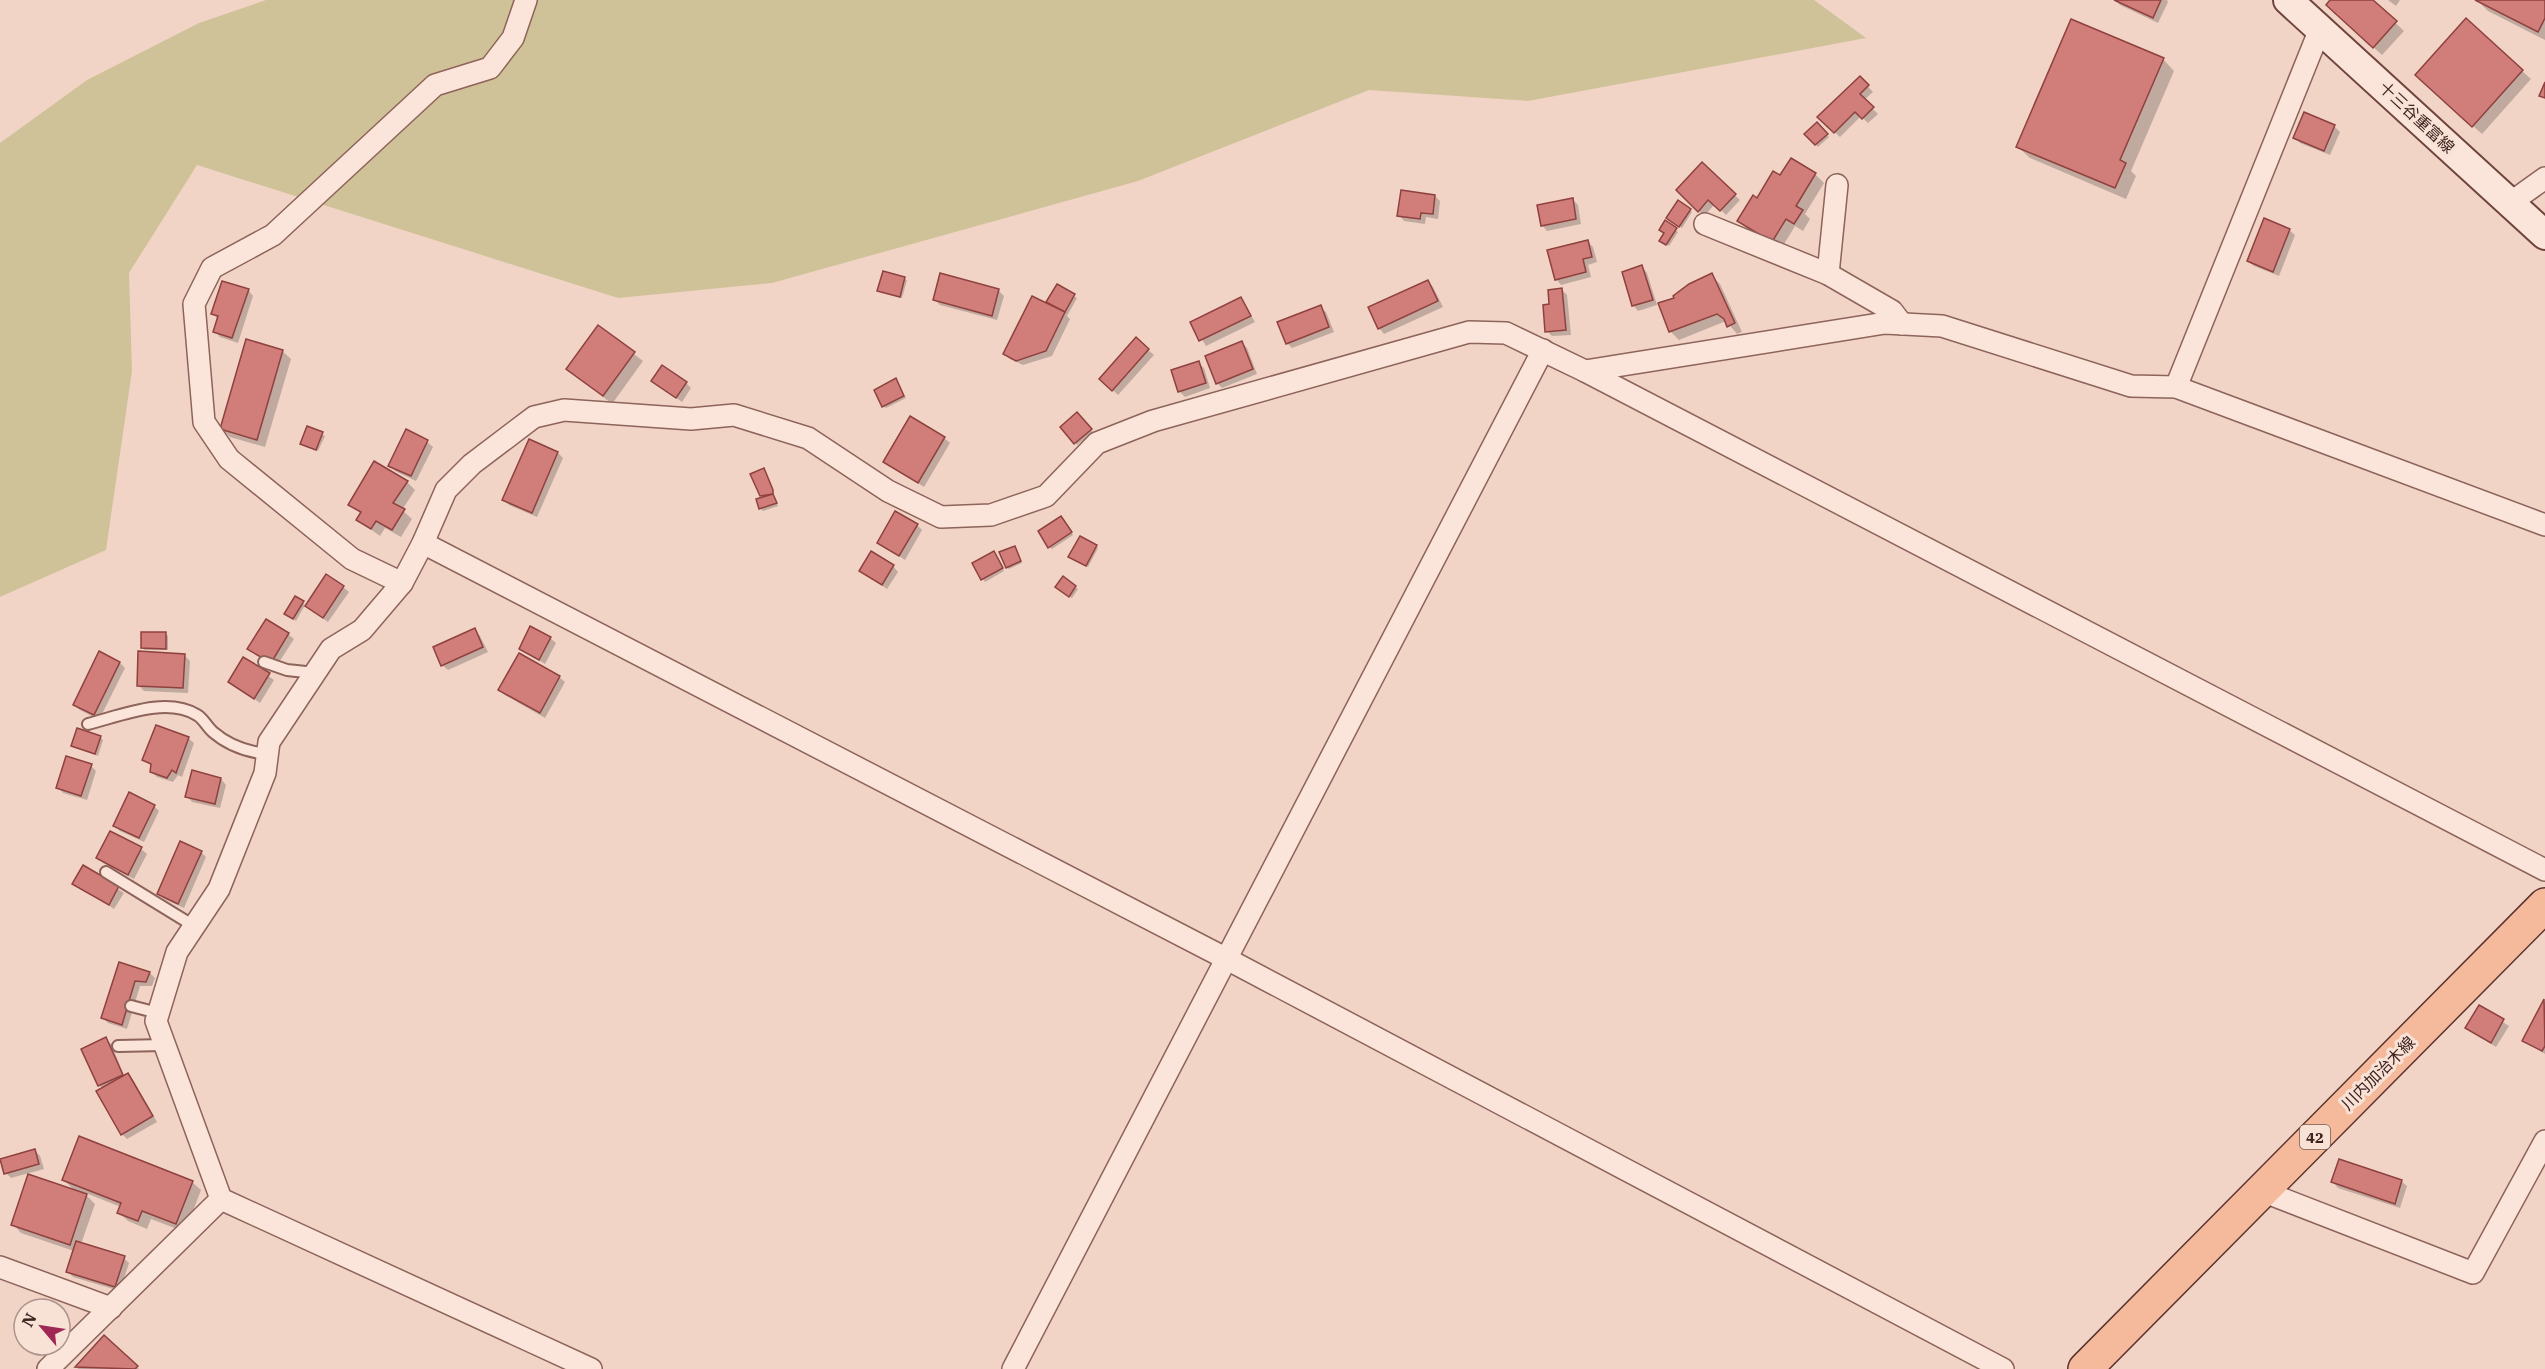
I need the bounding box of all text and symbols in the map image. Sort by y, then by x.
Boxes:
street label: 十三谷重富線 [2375,77,2459,157]
street label: 川内加治木線 [2337,1032,2419,1114]
road number: 42 [2300,1125,2330,1149]
north arrow [12,1297,72,1357]
text: N [17,1309,41,1330]

